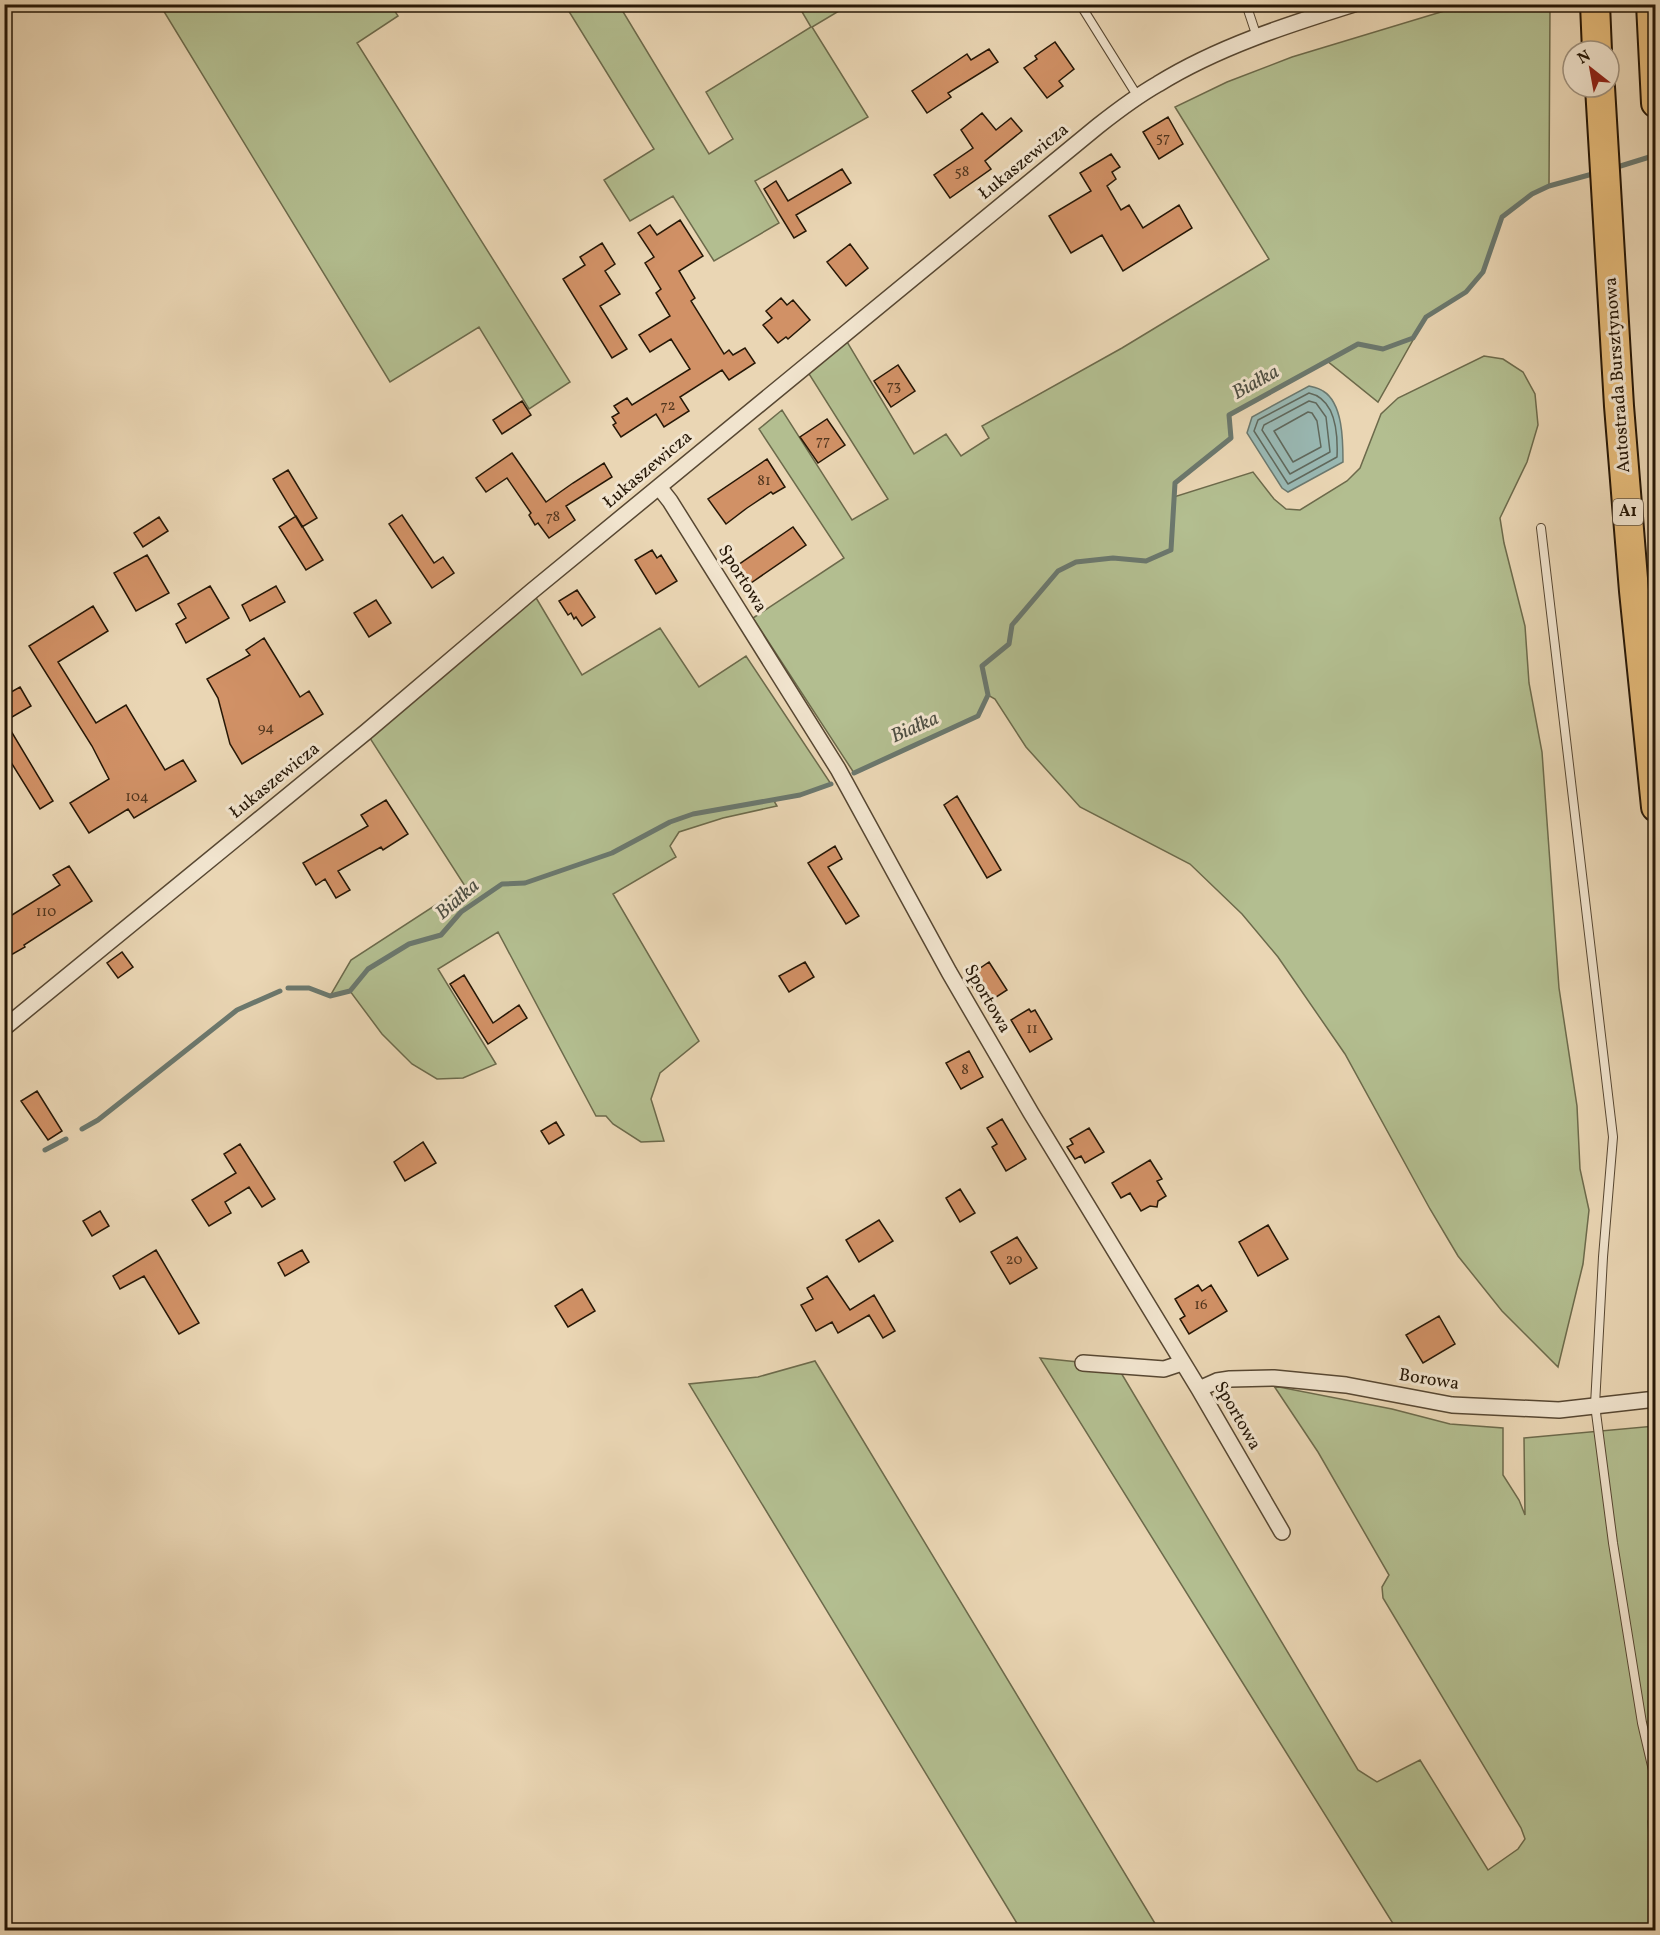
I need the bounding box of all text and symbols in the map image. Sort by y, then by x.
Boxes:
north arrow [1561,39,1621,99]
text: N [1574,45,1595,70]
street label: Łukaszewicza [974,118,1074,206]
house number: 57 [1156,128,1170,149]
house number: 58 [955,162,969,183]
street label: Autostrada Bursztynowa [1599,276,1637,474]
water label: Białka [1227,359,1285,407]
house number: 73 [887,376,901,397]
house number: 72 [660,396,676,417]
street label: Łukaszewicza [598,425,698,515]
house number: 77 [816,431,830,452]
house number: 81 [757,471,771,492]
road number: A1 [1613,499,1643,525]
house number: 78 [546,507,560,528]
street label: Sportowa [711,540,773,618]
water label: Białka [886,705,944,751]
house number: 94 [258,718,274,739]
street label: Łukaszewicza [225,737,325,825]
house number: 104 [125,787,149,808]
water label: Białka [430,873,486,927]
house number: 110 [36,902,56,923]
street label: Sportowa [957,960,1017,1038]
house number: 11 [1026,1019,1038,1040]
house number: 8 [961,1060,969,1081]
house number: 20 [1006,1250,1022,1271]
house number: 16 [1194,1295,1208,1316]
street label: Borowa [1397,1363,1461,1397]
street label: Sportowa [1207,1377,1267,1455]

